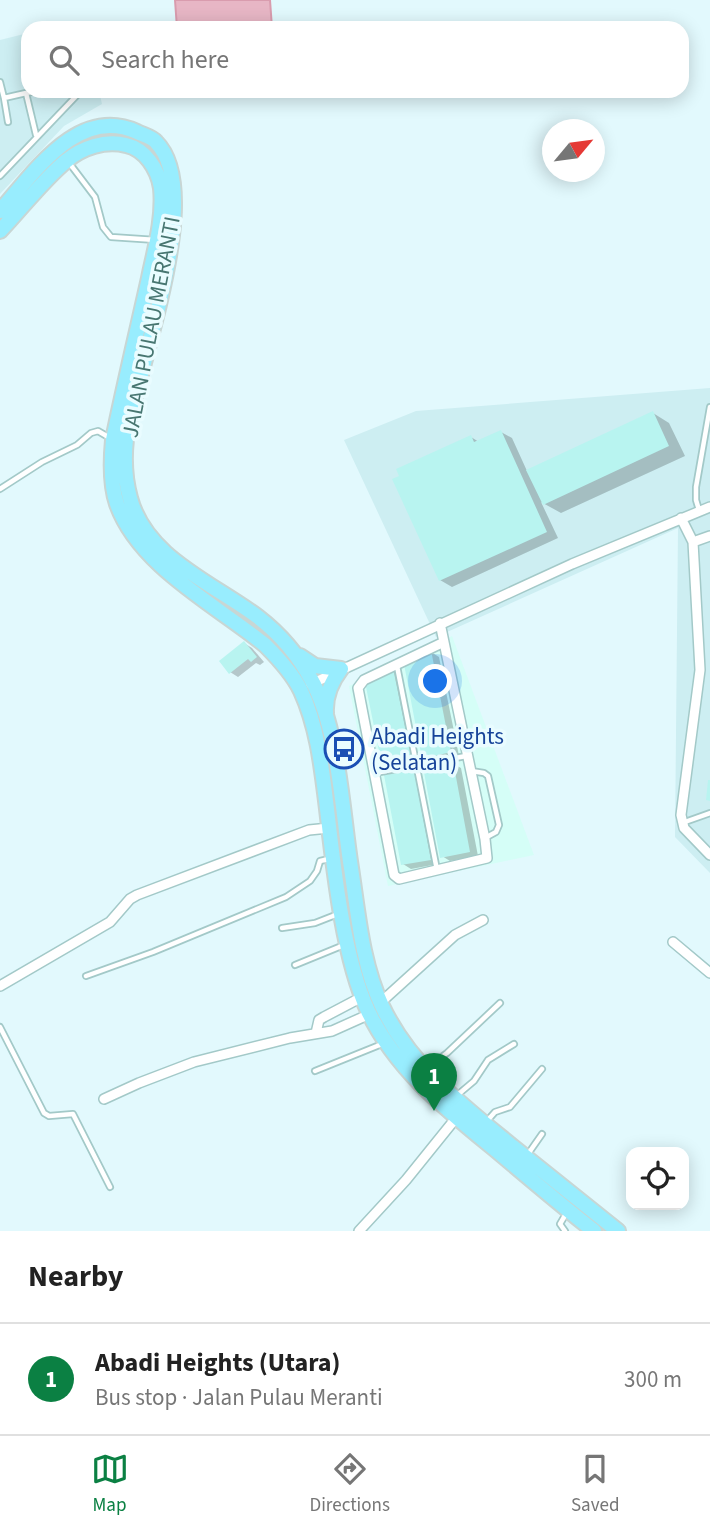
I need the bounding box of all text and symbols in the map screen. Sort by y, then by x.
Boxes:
search box [21,21,689,98]
icon: search [45,41,83,79]
text: Search here [101,41,229,78]
north arrow [542,119,605,182]
street label: JALAN PULAU MERANTI [113,213,189,441]
your location [418,664,452,698]
place label: Abadi Heights (Selatan) [371,720,504,779]
bus stop icon: Abadi Heights (Selatan) [323,728,365,770]
pin: 1 [411,1053,457,1111]
map controls [626,1147,689,1210]
button: locate [626,1147,689,1210]
text: Nearby [28,1255,123,1298]
text: Abadi Heights (Utara) [95,1344,340,1381]
text: 1 [45,1363,57,1396]
text: 300 m [624,1363,682,1396]
text: Bus stop · Jalan Pulau Meranti [95,1381,383,1414]
tab: Map [91,1450,129,1519]
tab: Directions [310,1450,390,1519]
tab: Saved [571,1450,619,1519]

